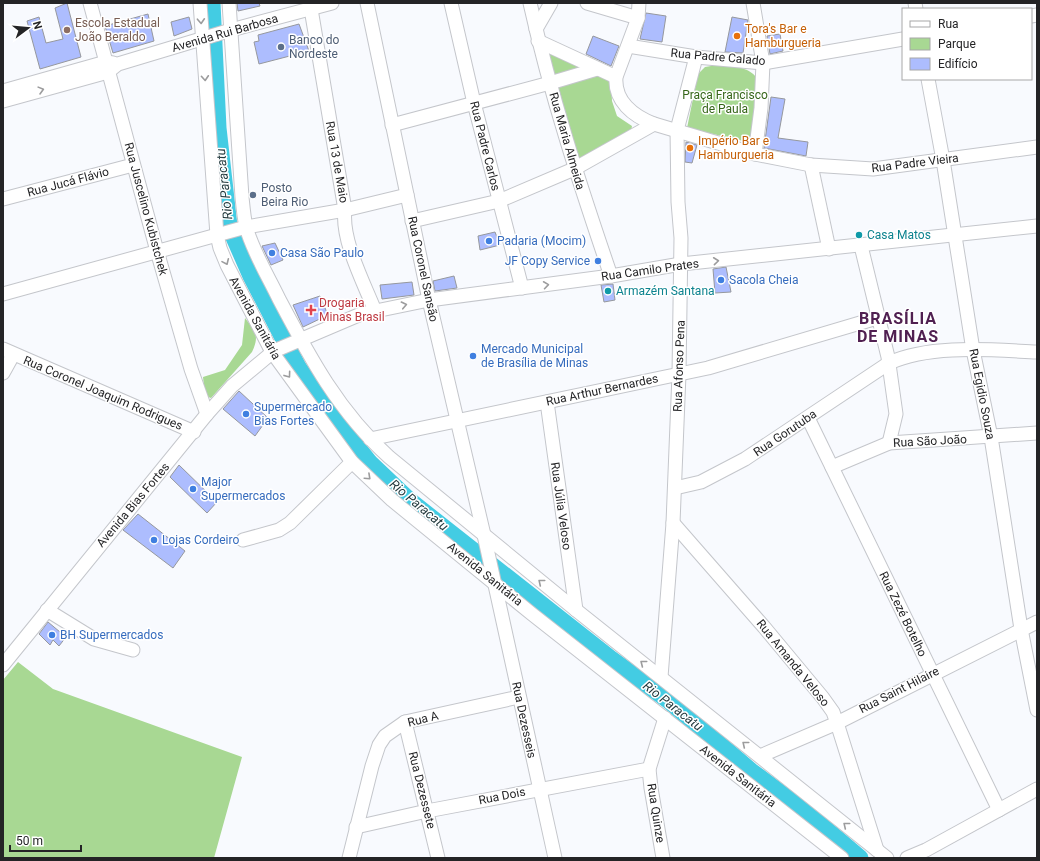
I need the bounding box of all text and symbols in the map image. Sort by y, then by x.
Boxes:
north arrow [8,8,48,48]
legend [902,8,1032,80]
street label: Avenida Rui Barbosa [170,11,280,55]
place label: Escola Estadual João Beraldo [75,16,160,44]
text: Rua [938,17,959,31]
one-way arrow [197,18,205,24]
text: N [30,20,45,31]
place label: Tora's Bar e Hamburgueria [745,22,821,50]
marker: Escola Estadual João Beraldo [62,25,72,35]
marker: Tora's Bar e Hamburgueria [732,31,742,41]
place label: Banco do Nordeste [289,33,340,61]
text: Parque [938,37,976,51]
marker: Banco do Nordeste [276,42,286,52]
street label: Rua Padre Calado [670,46,766,68]
text: Edifício [938,57,978,71]
one-way arrow [200,75,209,81]
one-way arrow [37,87,44,95]
park label: Praça Francisco de Paula [682,88,768,116]
street label: Rua Maria Almeida [546,91,588,191]
street label: Rua Padre Carlos [467,100,503,192]
street label: Rua 13 de Maio [323,120,351,204]
place label: Império Bar e Hamburgueria [698,134,774,162]
street label: Rua Juscelino Kubistchek [122,141,171,278]
marker: Império Bar e Hamburgueria [685,143,695,153]
water label: Rio Paracatu [213,148,235,220]
street label: Rua Padre Vieira [871,151,959,175]
street label: Rua Jucá Flávio [26,164,111,200]
place label: Posto Beira Rio [261,181,308,209]
marker: Posto Beira Rio [248,190,258,200]
street label: Rua Coronel Sansão [405,215,441,323]
place label: Casa Matos [867,228,931,242]
marker: Casa Matos [854,230,864,240]
place label: Padaria (Mocim) [497,234,586,248]
marker: Padaria (Mocim) [484,236,494,246]
place label: Casa São Paulo [280,246,364,260]
marker: Casa São Paulo [267,248,277,258]
place label: JF Copy Service [505,254,590,268]
marker: JF Copy Service [593,256,603,266]
street label: Rua Camilo Prates [600,256,700,284]
one-way arrow [713,257,719,266]
one-way arrow [221,258,229,265]
place label: Sacola Cheia [729,273,798,287]
street label: Avenida Sanitária [226,274,284,362]
marker: Sacola Cheia [716,275,726,285]
one-way arrow [543,280,549,289]
place label: Armazém Santana [616,284,715,298]
marker: Armazém Santana [603,286,613,296]
place label: Drogaria Minas Brasil [319,296,385,324]
one-way arrow [401,302,407,310]
marker: Drogaria Minas Brasil [306,305,316,315]
district label: BRASÍLIA DE MINAS [857,309,939,346]
street label: Rua Afonso Pena [670,320,688,412]
place label: Mercado Municipal de Brasília de Minas [481,342,588,370]
street label: Rua Egidio Souza [966,347,998,441]
marker: Mercado Municipal de Brasília de Minas [468,351,478,361]
street label: Rua Coronel Joaquim Rodrigues [21,353,185,433]
one-way arrow [284,371,291,378]
street label: Rua Arthur Bernardes [545,371,659,409]
place label: Supermercado Bias Fortes [254,400,332,428]
street label: Rua Gorutuba [751,407,819,459]
marker: Supermercado Bias Fortes [241,409,251,419]
street label: Rua São João [893,432,967,450]
street label: Avenida Bias Fortes [94,460,172,550]
street label: Rua Júlia Veloso [548,461,574,551]
one-way arrow [363,472,371,480]
place label: Major Supermercados [201,475,285,503]
water label: Rio Paracatu [387,476,451,534]
marker: Major Supermercados [188,484,198,494]
place label: Lojas Cordeiro [162,533,239,547]
marker: Lojas Cordeiro [149,535,159,545]
street label: Avenida Sanitária [445,539,525,609]
street label: Rua Zezé Botelho [876,569,930,659]
one-way arrow [539,580,546,587]
street label: Rua Amanda Veloso [754,617,832,709]
place label: BH Supermercados [60,628,163,642]
marker: BH Supermercados [47,630,57,640]
one-way arrow [640,661,647,668]
street label: Rua Saint Hilaire [857,664,941,716]
water label: Rio Paracatu [640,678,706,734]
street label: Rua Dezesseis [509,680,539,760]
street label: Rua A [406,708,440,730]
street label: Avenida Sanitária [697,742,779,810]
one-way arrow [742,742,749,749]
street label: Rua Dezessete [406,750,438,830]
street label: Rua Quinze [644,782,668,844]
street label: Rua Dois [477,785,527,807]
one-way arrow [844,823,851,830]
scale bar [10,827,81,853]
text: 50 m [16,834,43,848]

